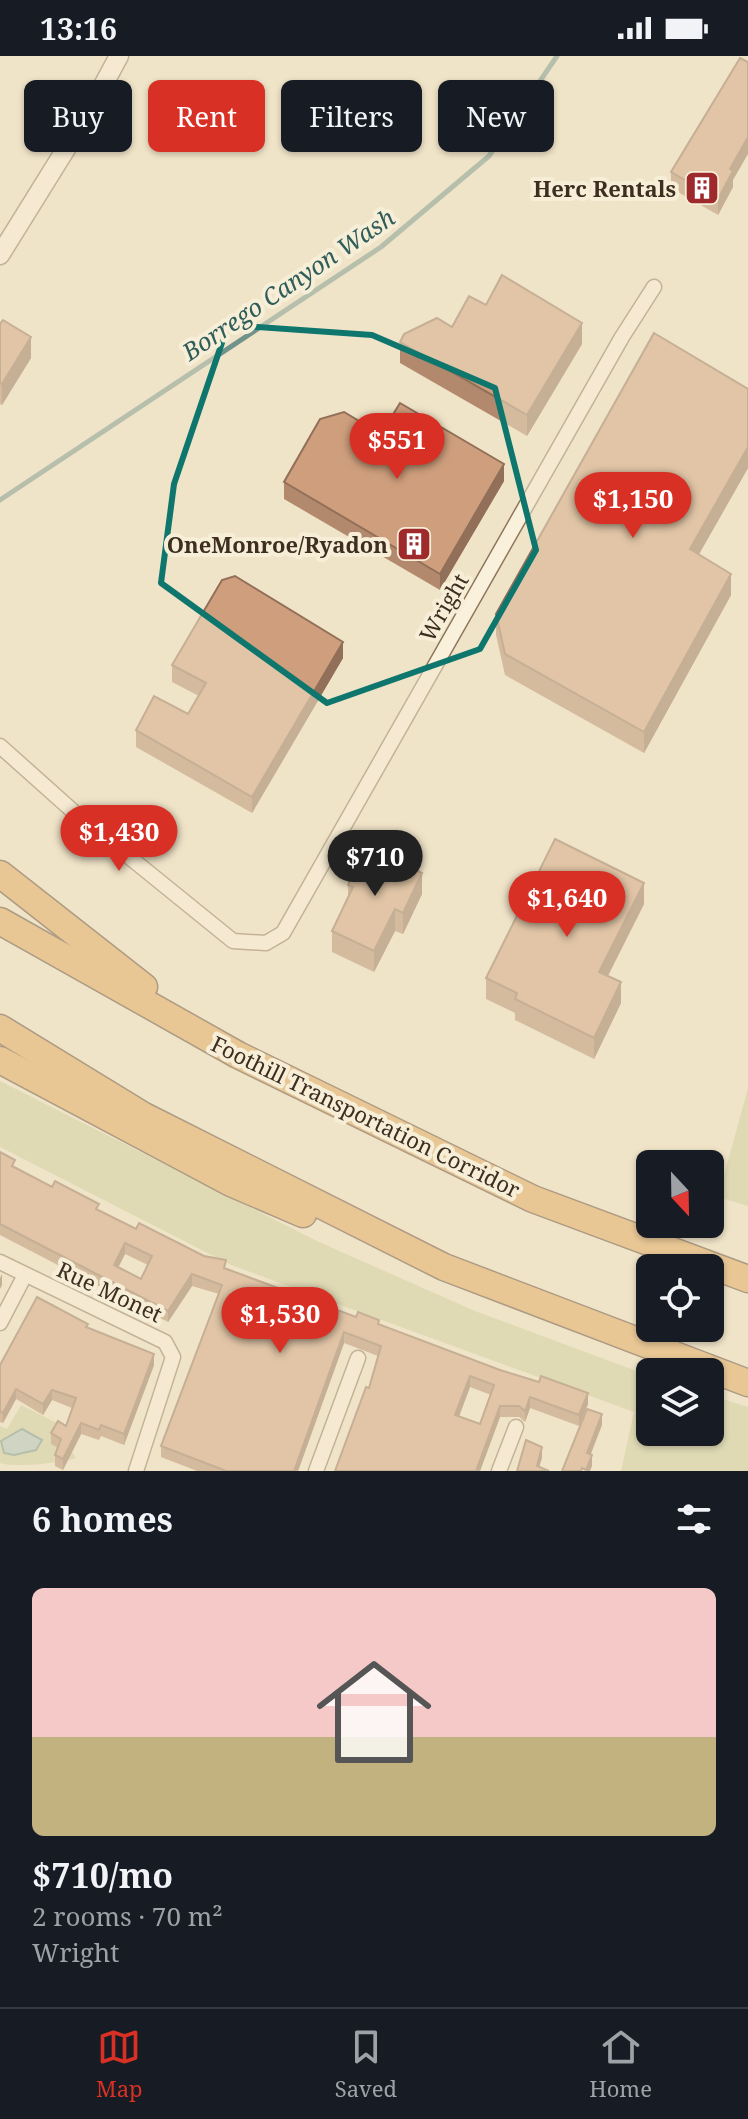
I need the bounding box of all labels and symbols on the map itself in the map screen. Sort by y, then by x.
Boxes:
building icon: Herc Rentals [683,169,721,207]
place label: Herc Rentals [533,173,676,203]
water label: Borrego Canyon Wash [174,200,401,368]
pin: $551 [350,413,444,481]
pin: $1,150 [568,472,698,540]
building icon: OneMonroe/Ryadon [395,525,433,563]
place label: OneMonroe/Ryadon [167,529,388,559]
street label: Wright [412,567,475,647]
pin: $1,430 [54,805,184,873]
pin: $710 [328,830,422,898]
pin: $1,640 [502,871,632,939]
street label: Foothill Transportation Corridor [207,1028,526,1204]
north arrow [636,1150,724,1238]
street label: Rue Monet [52,1254,168,1329]
pin: $1,530 [215,1287,345,1355]

